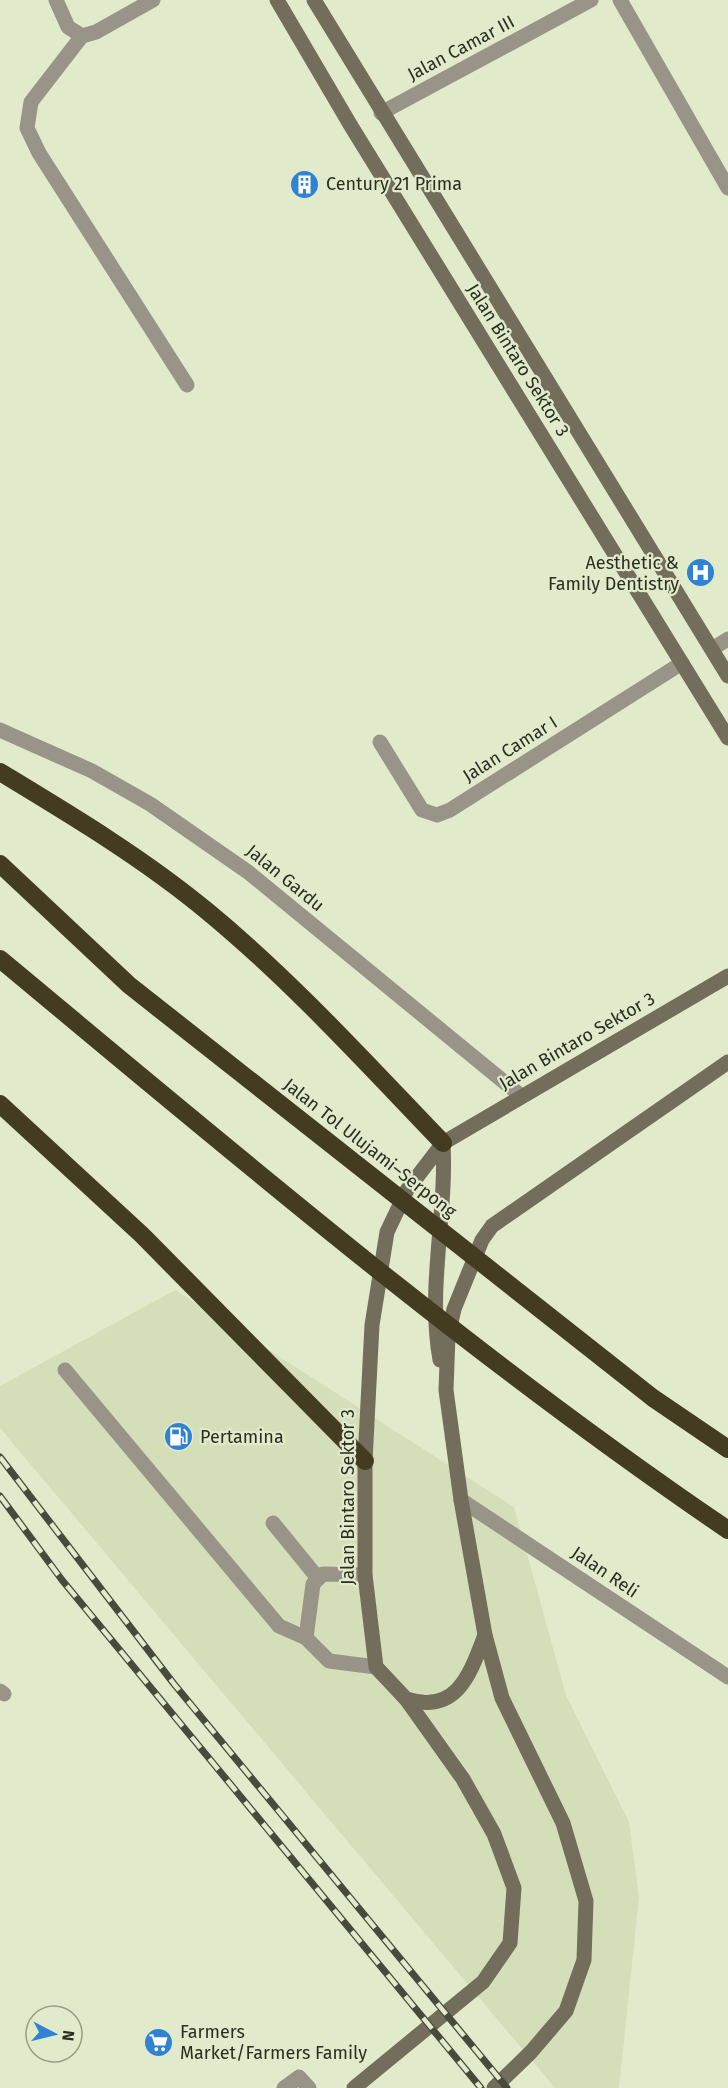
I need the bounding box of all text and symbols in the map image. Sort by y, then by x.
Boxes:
street label: Jalan Camar III [404,11,518,85]
building icon: Century 21 Prima [289,168,321,200]
place label: Century 21 Prima [326,173,462,195]
street label: Jalan Bintaro Sektor 3 [462,280,574,440]
place label: Aesthetic & Family Dentistry [548,552,679,595]
hospital icon: Aesthetic & Family Dentistry [684,557,716,589]
street label: Jalan Camar I [459,711,561,787]
street label: Jalan Gardu [241,840,329,916]
street label: Jalan Bintaro Sektor 3 [495,987,659,1095]
street label: Jalan Tol Ulujami–Serpong [279,1074,461,1223]
street label: Jalan Bintaro Sektor 3 [337,1409,359,1585]
fuel station icon: Pertamina [163,1421,195,1453]
place label: Pertamina [200,1426,284,1448]
street label: Jalan Reli [567,1542,643,1602]
north arrow [24,2004,84,2064]
place label: Farmers Market/Farmers Family [180,2021,367,2064]
supermarket icon: Farmers Market/Farmers Family [143,2026,175,2058]
text: N [58,2029,78,2042]

